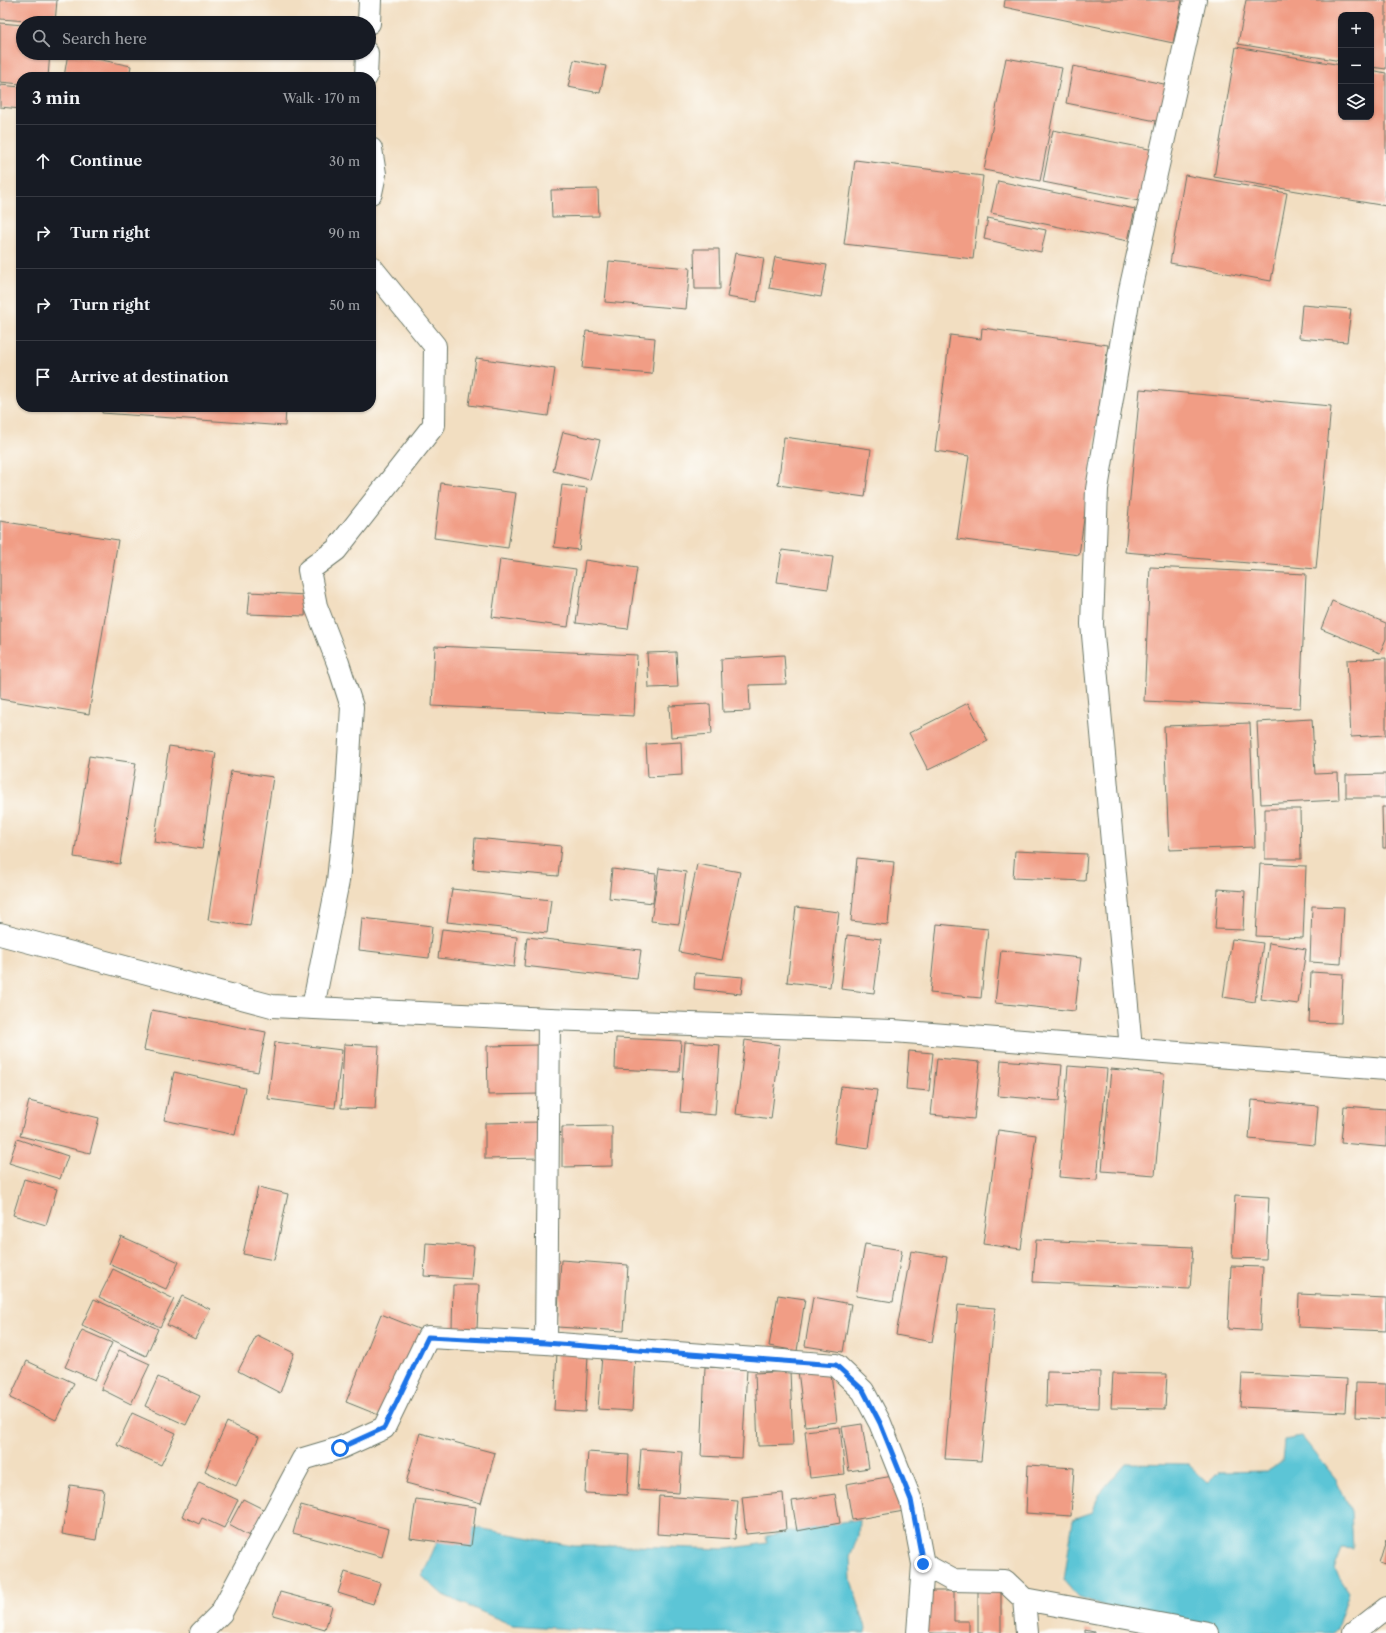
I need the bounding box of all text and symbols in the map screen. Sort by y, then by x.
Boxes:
map controls [1338,12,1374,120]
button: + [1338,12,1374,48]
search box [16,16,376,60]
icon: search [30,27,52,49]
text: Search here [62,29,147,48]
button: − [1338,48,1374,84]
button: layers [1338,84,1374,120]
text: 3 min [32,88,81,108]
text: Walk · 170 m [283,90,360,106]
icon: ahead [32,150,54,172]
text: Continue [70,151,142,170]
text: 30 m [329,153,360,169]
icon: right [32,222,54,244]
text: Turn right [70,223,150,242]
text: 90 m [329,225,360,241]
icon: right [32,294,54,316]
text: Turn right [70,295,150,314]
text: 50 m [329,297,360,313]
icon: arrive [32,366,54,388]
text: Arrive at destination [70,367,229,386]
route start [331,1439,349,1457]
route end [914,1555,932,1573]

